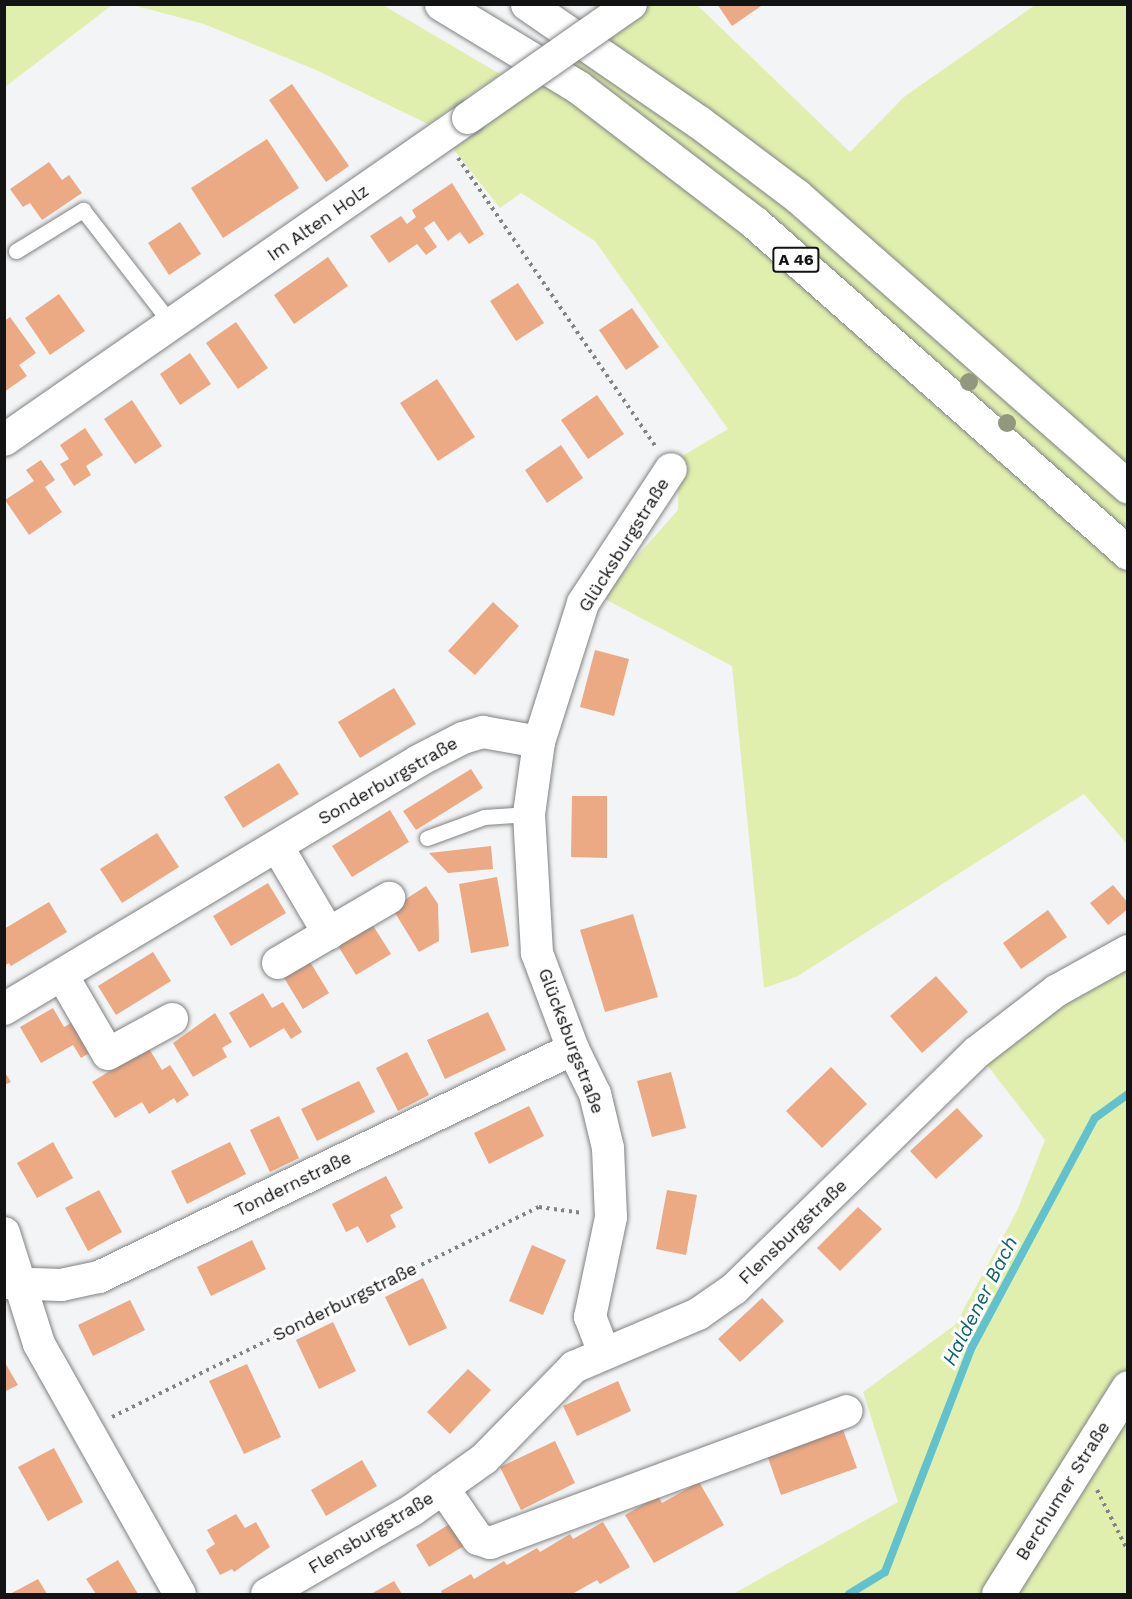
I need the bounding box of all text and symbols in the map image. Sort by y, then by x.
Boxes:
street label: Im Alten Holz [263,180,373,266]
road number: A 46 [772,247,820,273]
street label: Glücksburgstraße [574,474,674,616]
street label: Sonderburgstraße [315,732,461,830]
street label: Glücksburgstraße [533,965,609,1117]
street label: Tondernstraße [231,1147,355,1221]
street label: Flensburgstraße [734,1175,852,1289]
water label: Haldener Bach [937,1232,1023,1370]
street label: Sonderburgstraße [270,1258,420,1346]
street label: Berchumer Straße [1011,1417,1115,1565]
street label: Flensburgstraße [305,1487,437,1579]

